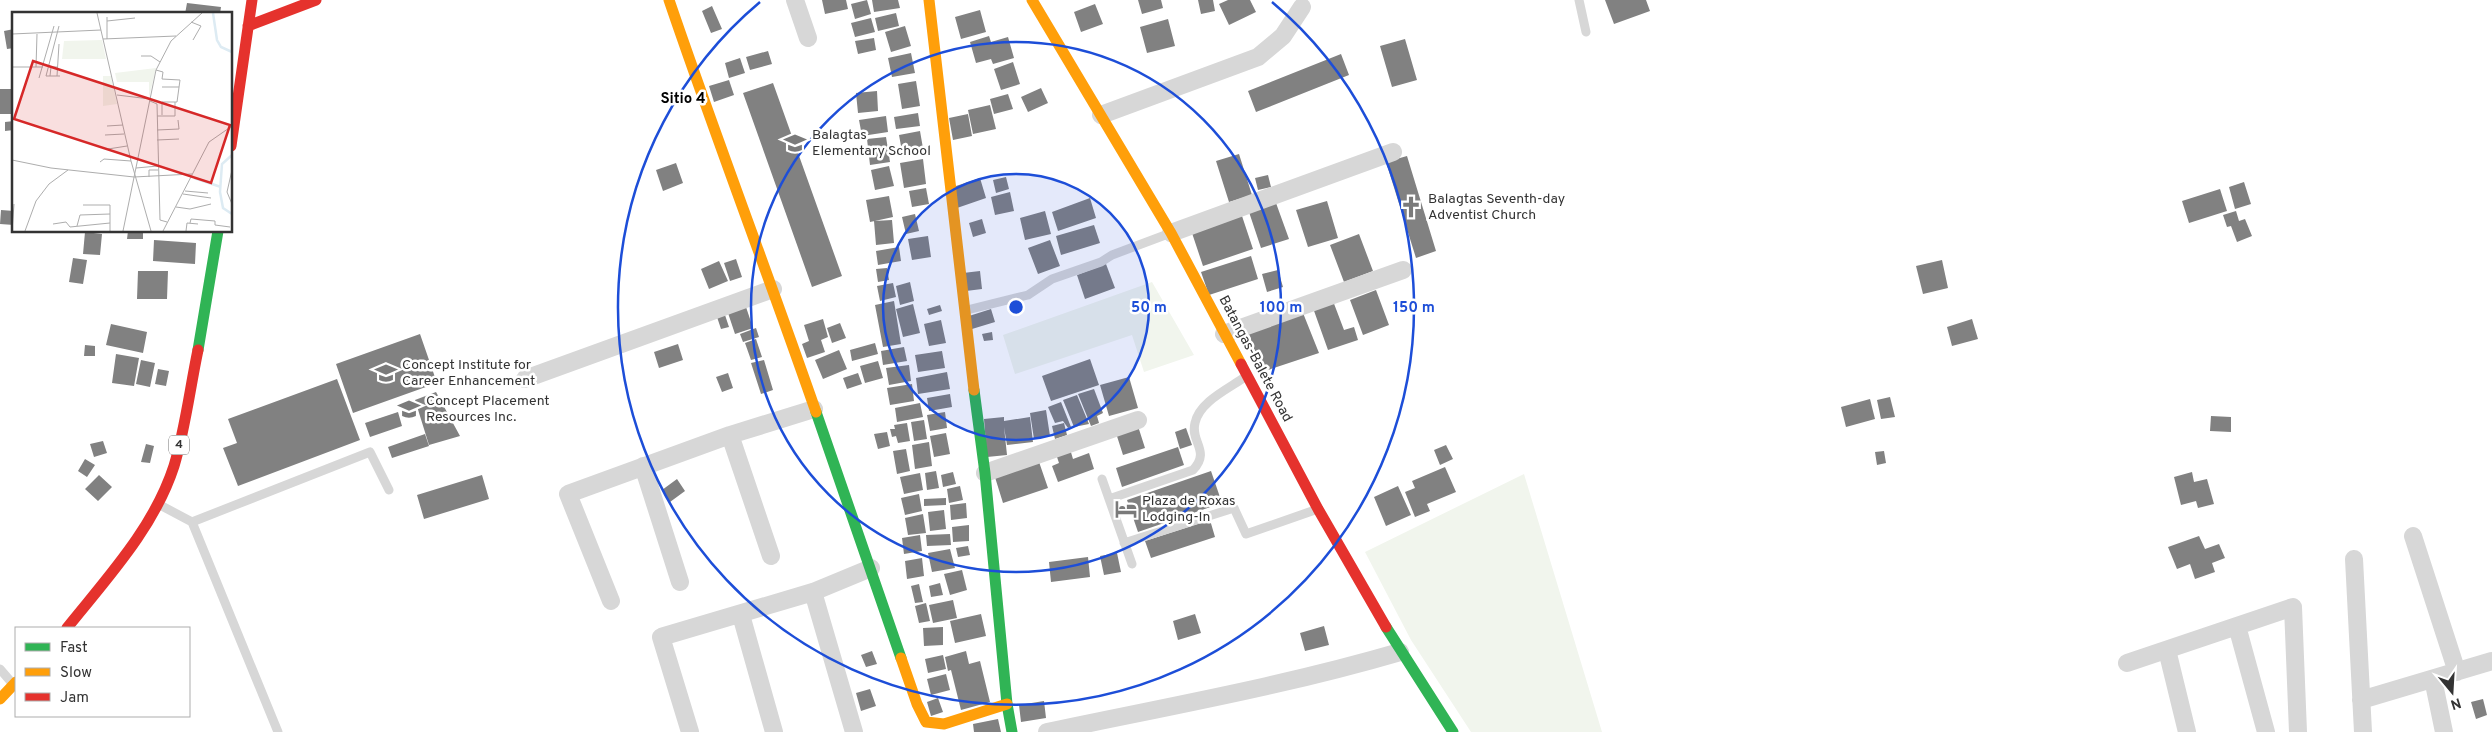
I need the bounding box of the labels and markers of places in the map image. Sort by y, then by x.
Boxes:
place label: Balagtas Elementary School [812,127,931,160]
school or university icon: Balagtas Elementary School [782,130,808,156]
place label: Balagtas Seventh-day Adventist Church [1428,191,1565,224]
church icon: Balagtas Seventh-day Adventist Church [1398,194,1424,220]
centre of rings [1007,298,1025,316]
place label: Concept Institute for Career Enhancement [402,357,535,390]
school or university icon: Concept Institute for Career Enhancement [373,360,399,386]
place label: Concept Placement Resources Inc. [426,393,550,426]
school or university icon: Concept Placement Resources Inc. [396,396,422,422]
place label: Plaza de Roxas Lodging-In [1142,493,1236,526]
hotel icon: Plaza de Roxas Lodging-In [1113,496,1139,522]

